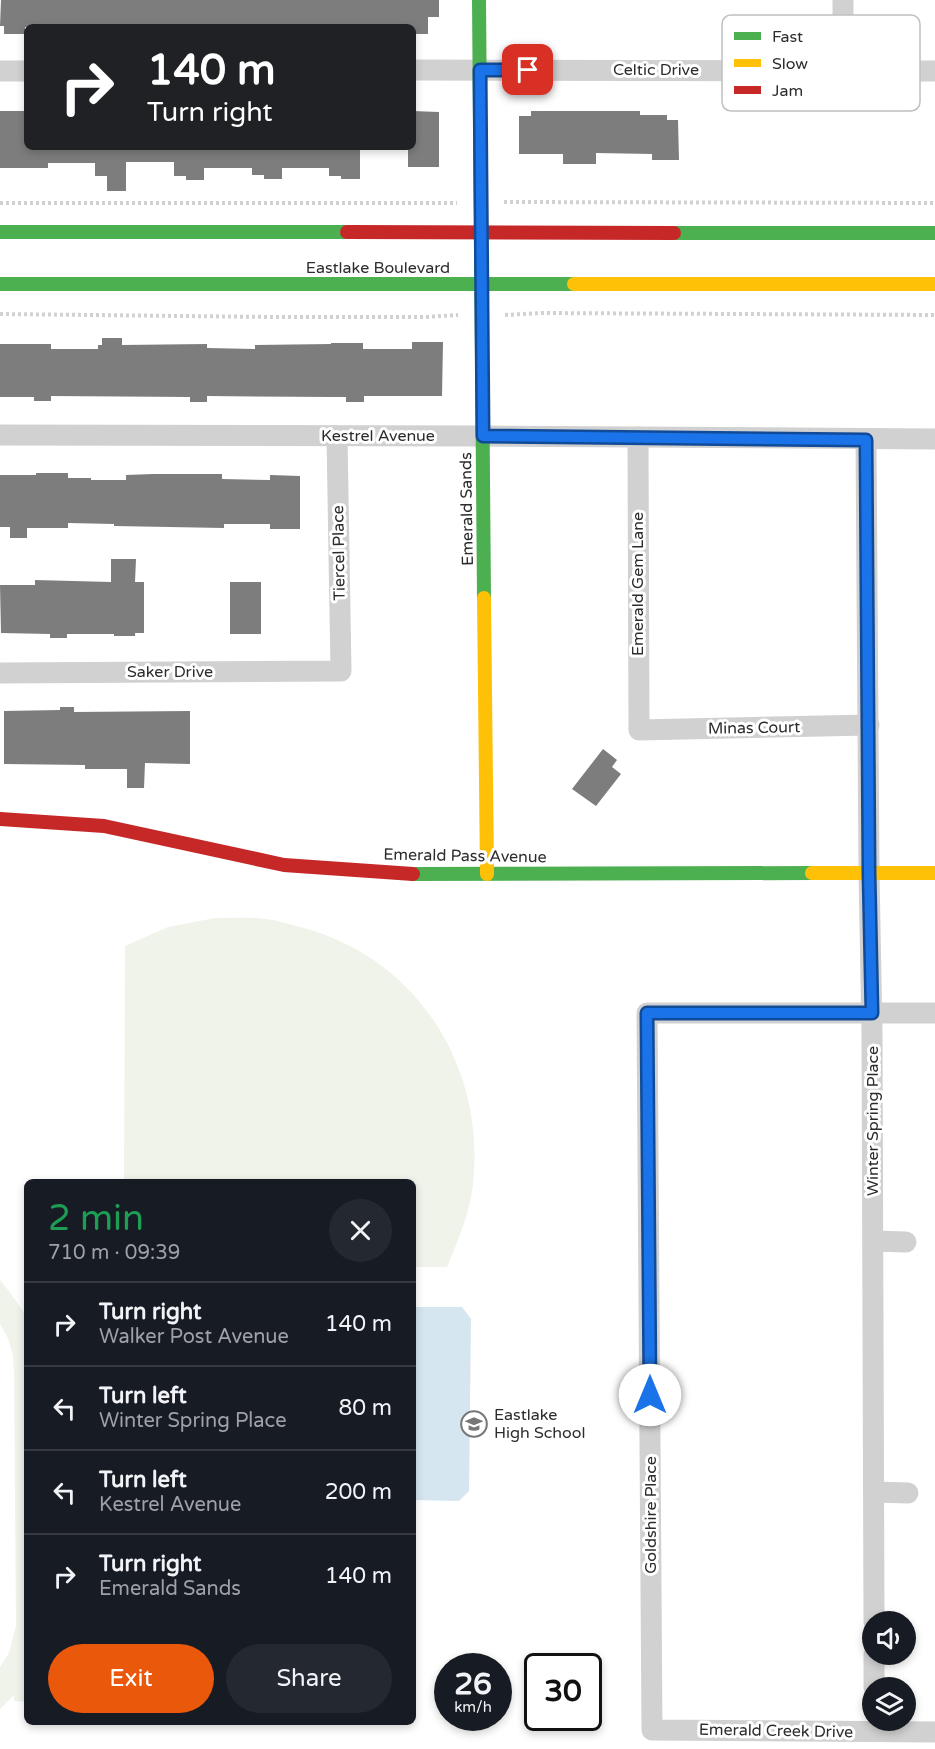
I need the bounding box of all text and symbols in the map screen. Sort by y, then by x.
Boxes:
legend [722,15,920,111]
text: Fast [772,27,803,47]
pin [502,44,553,95]
text: 140 m [147,45,276,96]
icon: right [48,48,126,126]
icon: arrive [511,53,544,86]
text: Slow [772,54,808,74]
street label: Celtic Drive [613,60,699,80]
text: Jam [772,81,803,101]
text: Turn right [147,96,273,129]
street label: Eastlake Boulevard [306,258,450,278]
street label: Kestrel Avenue [321,426,435,446]
street label: Emerald Sands [456,452,478,566]
street label: Tiercel Place [328,505,350,601]
street label: Emerald Gem Lane [628,512,648,656]
street label: Saker Drive [127,662,213,682]
street label: Minas Court [708,717,800,739]
street label: Emerald Pass Avenue [383,845,547,867]
street label: Winter Spring Place [863,1046,883,1196]
text: 2 min [48,1197,144,1240]
button: close [329,1199,392,1262]
text: 710 m · 09:39 [48,1241,180,1265]
text: Turn right [99,1299,201,1325]
icon: right [48,1308,81,1341]
text: 140 m [325,1311,392,1337]
text: Walker Post Avenue [99,1325,289,1349]
position arrow [618,1363,682,1427]
text: Turn left [99,1383,187,1409]
icon: left [48,1392,81,1425]
text: 80 m [338,1395,392,1421]
place label: Eastlake High School [494,1405,585,1443]
text: Winter Spring Place [99,1409,286,1433]
school or university icon: Eastlake High School [459,1409,489,1439]
street label: Goldshire Place [641,1456,661,1574]
text: Turn left [99,1467,187,1493]
icon: left [48,1476,81,1509]
text: 200 m [325,1479,392,1505]
text: Kestrel Avenue [99,1493,241,1517]
text: Turn right [99,1551,201,1577]
icon: right [48,1560,81,1593]
text: 140 m [325,1563,392,1589]
text: Emerald Sands [99,1577,241,1601]
map controls [862,1611,916,1731]
button: sound [862,1611,916,1665]
button: Exit [48,1644,214,1713]
button: Share [226,1644,392,1713]
speed limit sign: 30 [524,1653,602,1731]
text: 26 [454,1666,492,1703]
button: layers [862,1677,916,1731]
text: km/h [454,1698,492,1716]
street label: Emerald Creek Drive [699,1720,853,1742]

